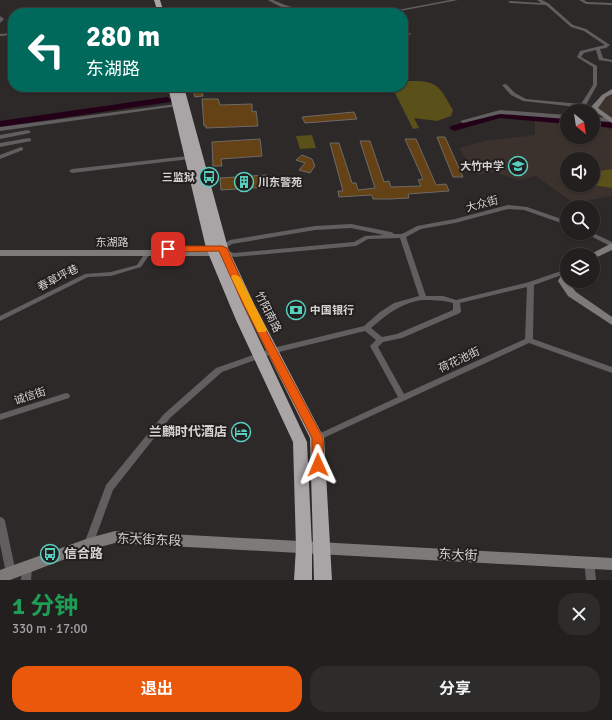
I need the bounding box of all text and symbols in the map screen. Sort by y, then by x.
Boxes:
text: 280 m [86,20,160,54]
icon: left [20,24,72,76]
text: 东湖路 [86,58,140,80]
north arrow [560,104,600,144]
map controls [560,104,600,288]
button: sound [560,152,600,192]
school or university icon: 大竹中学 [507,155,529,177]
place label: 大竹中学 [460,160,504,173]
bus stop icon: 三监狱 [198,166,220,188]
place label: 三监狱 [162,171,195,184]
building icon: 川东警苑 [233,171,255,193]
place label: 川东警苑 [258,176,302,189]
street label: 大众街 [464,193,500,215]
button: search [560,200,600,240]
pin [151,232,185,266]
street label: 东湖路 [96,236,129,249]
icon: arrive [157,238,179,260]
button: layers [560,248,600,288]
street label: 春草坪巷 [35,262,81,294]
street label: 竹阳南路 [252,289,284,335]
bank icon: 中国银行 [285,299,307,321]
place label: 中国银行 [310,304,354,317]
street label: 荷花池街 [436,345,482,375]
street label: 诚信街 [12,385,48,407]
hotel icon: 兰麟时代酒店 [230,421,252,443]
place label: 兰麟时代酒店 [149,424,227,440]
position arrow [297,444,339,486]
street label: 东大街东段 [116,531,182,549]
bus stop icon: 信合路 [39,543,61,565]
place label: 信合路 [64,546,103,562]
street label: 东大街 [438,546,478,564]
text: 1 分钟 [12,591,78,621]
button: close [558,593,600,635]
text: 330 m · 17:00 [12,621,88,637]
button: 退出 [12,666,302,712]
button: 分享 [310,666,600,712]

